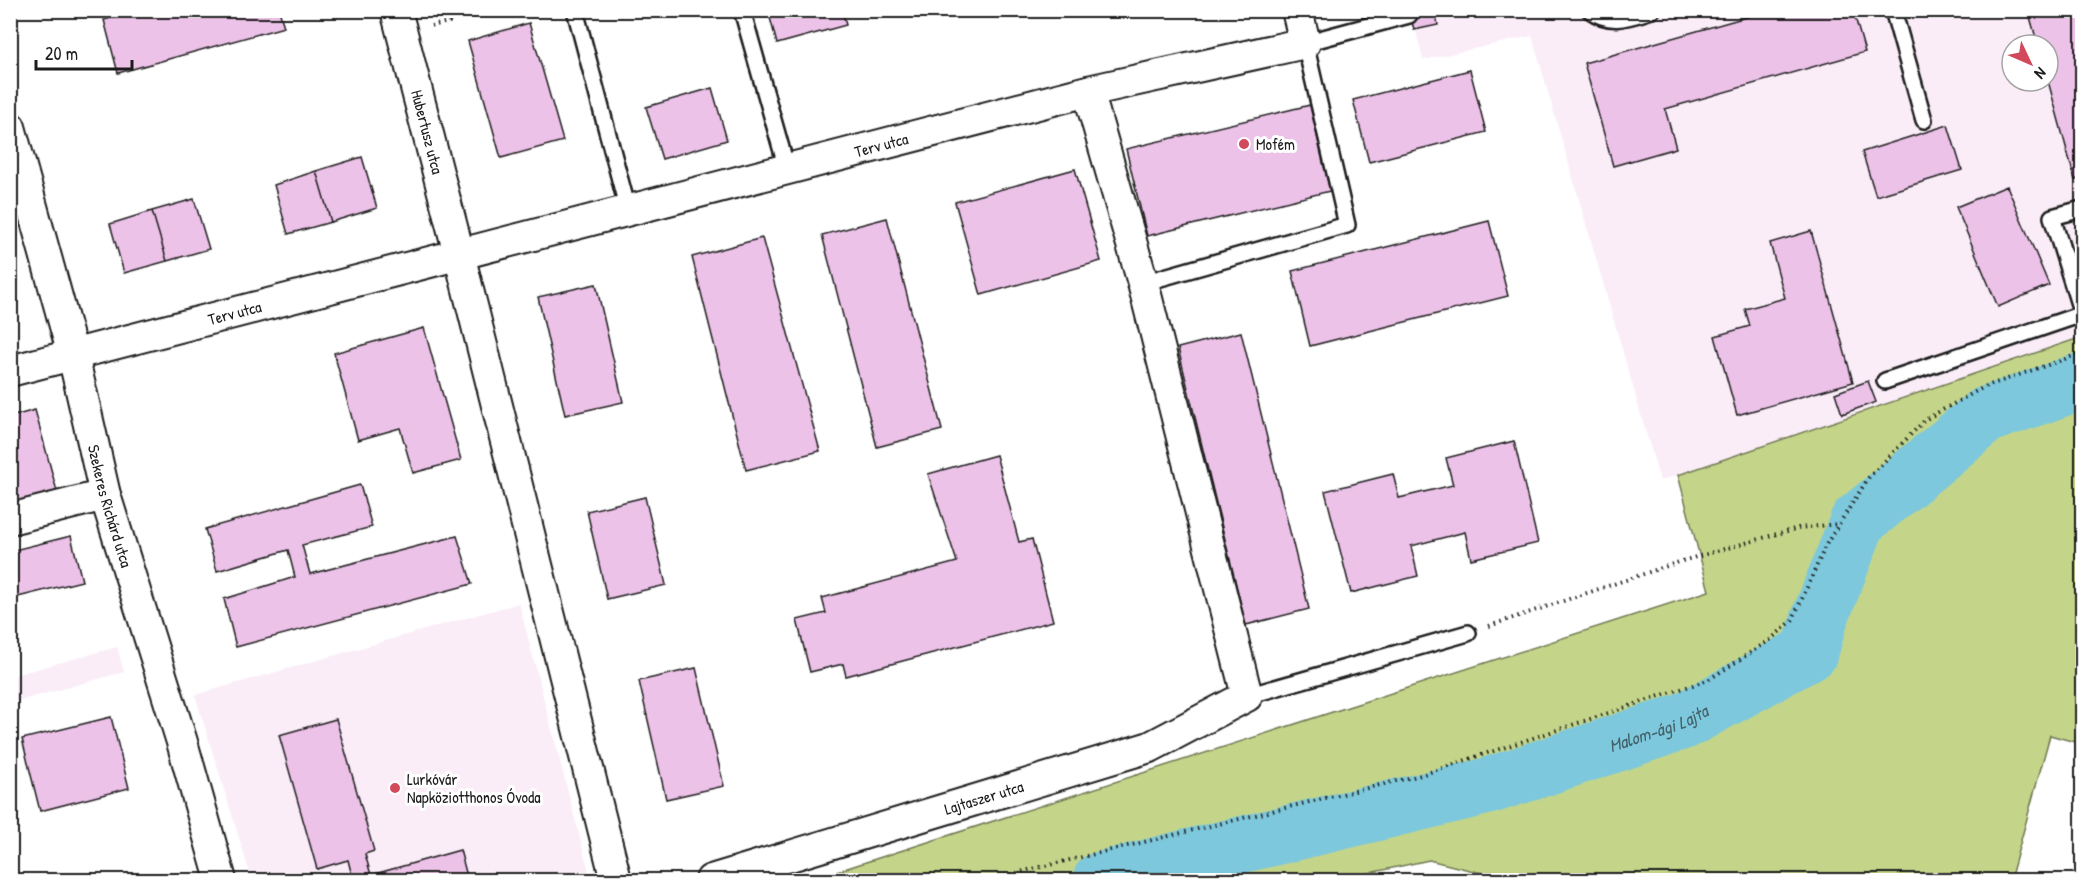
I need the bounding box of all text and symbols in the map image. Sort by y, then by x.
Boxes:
scale bar [36,33,132,71]
north arrow [2000,33,2060,93]
text: 20 m [45,41,78,66]
text: N [2030,63,2052,84]
street label: Hubertusz utca [406,88,449,176]
street label: Terv utca [852,127,910,162]
place label: Mofém [1256,133,1295,155]
marker: Mofém [1237,137,1251,151]
street label: Terv utca [205,295,264,330]
street label: Szekeres Richárd utca [83,442,138,570]
water label: Malom-ági Lajta [1605,697,1714,758]
place label: Lurkóvár Napköziotthonos Óvoda [407,768,541,808]
street label: Lajtaszer utca [942,775,1026,820]
marker: Lurkóvár Napköziotthonos Óvoda [388,781,402,795]

